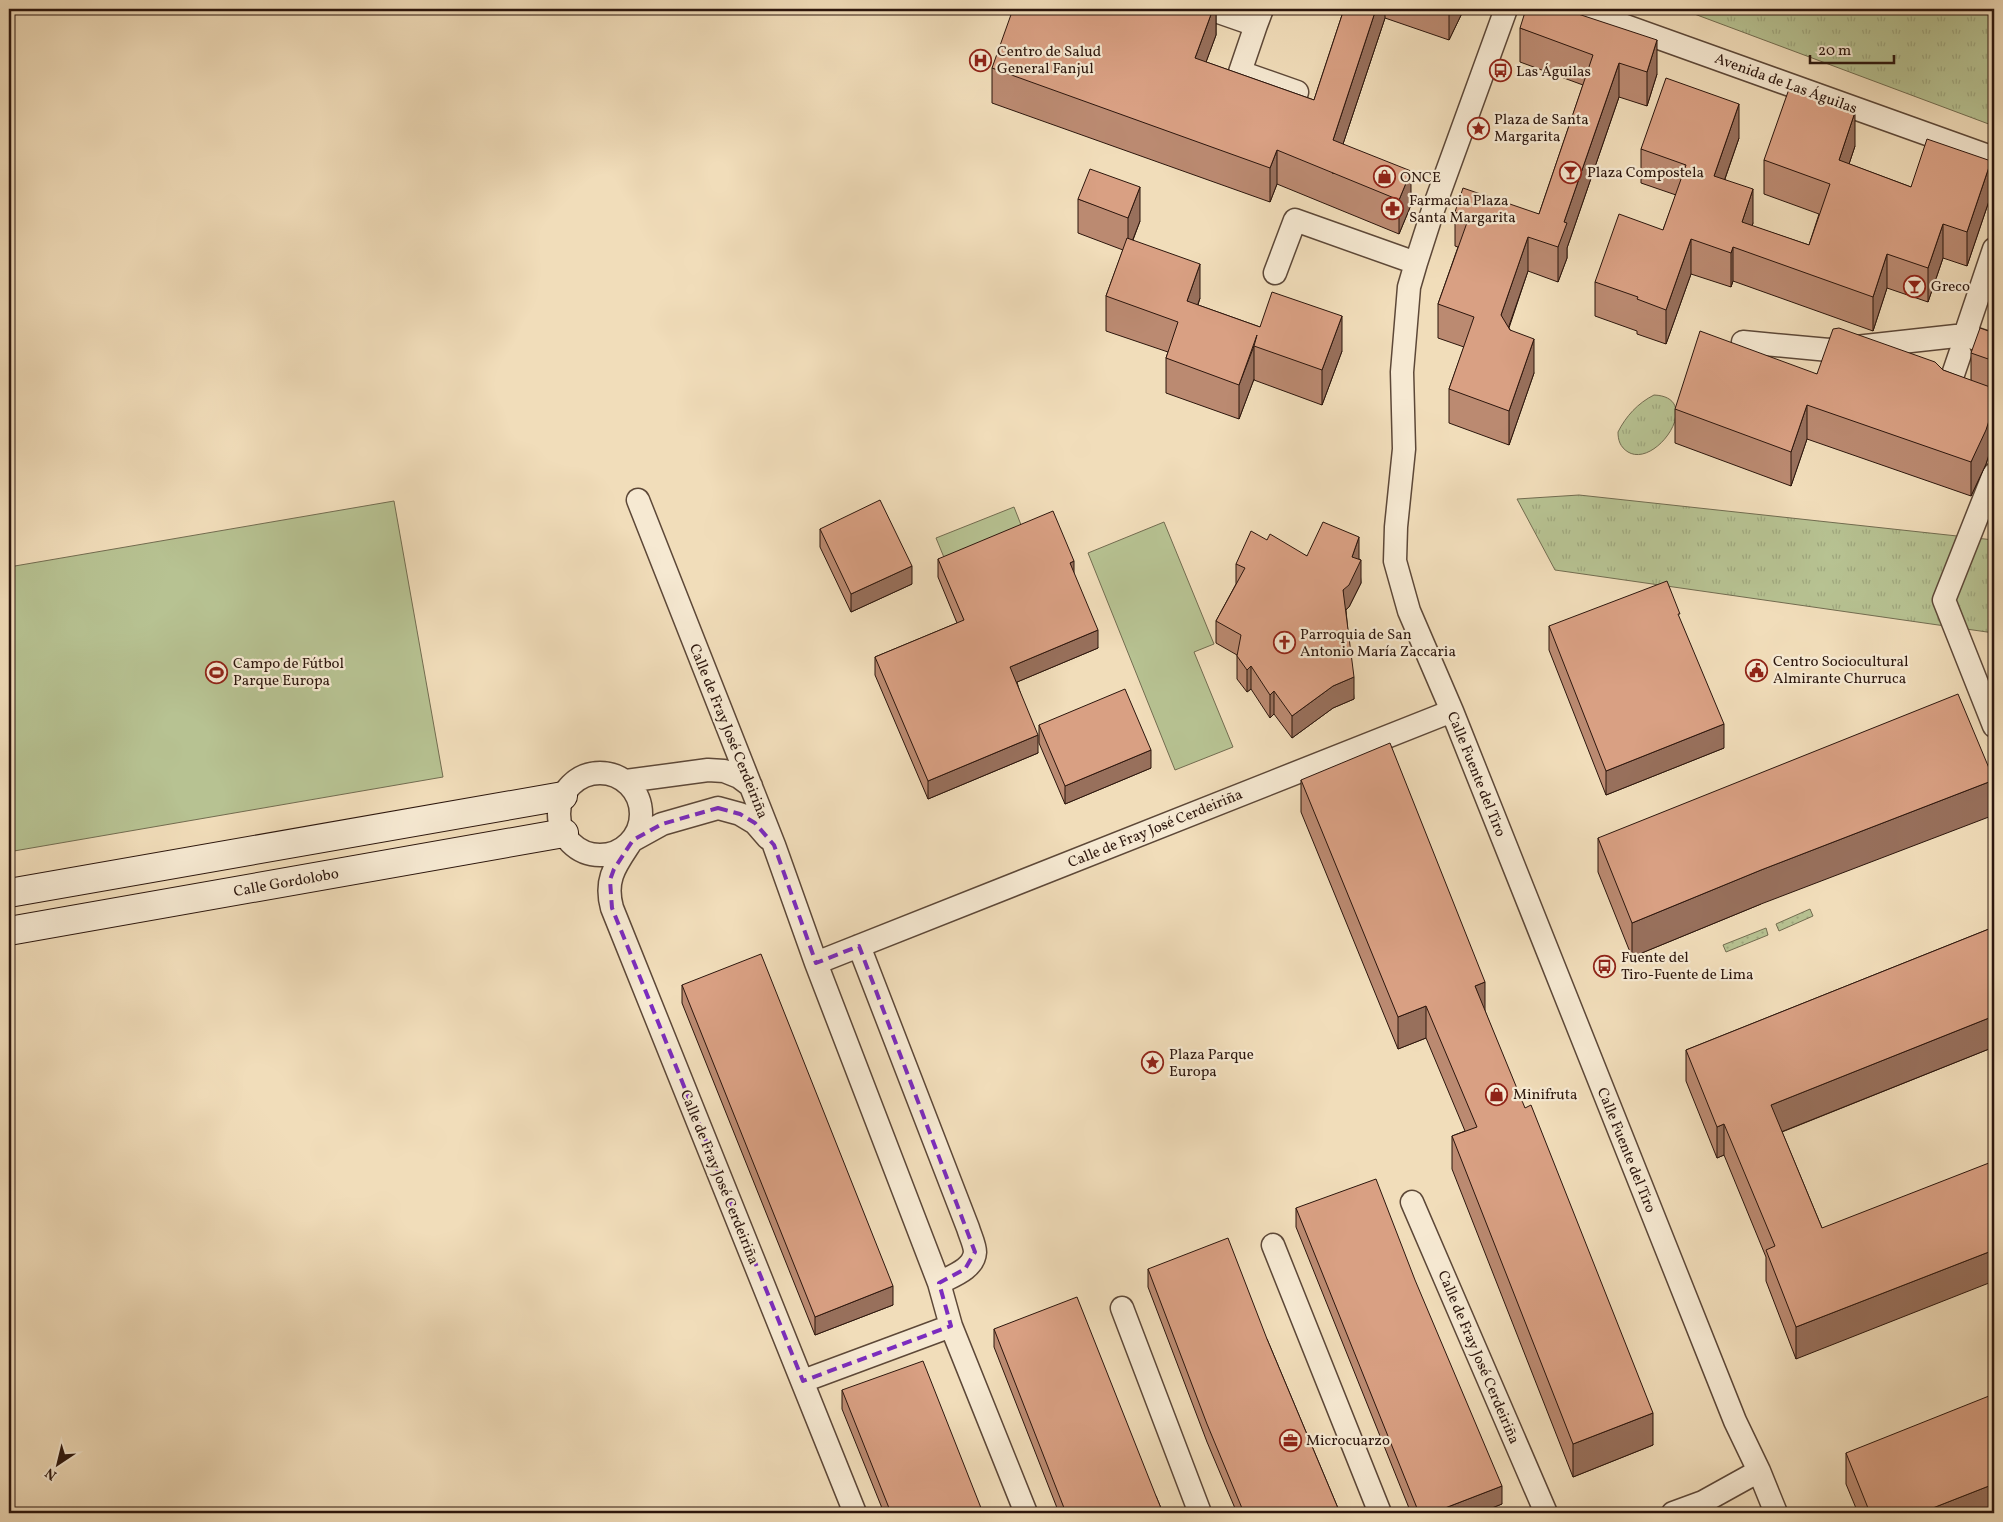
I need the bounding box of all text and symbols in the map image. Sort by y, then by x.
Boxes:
scale bar [1810,32,1894,64]
text: 20 m [1818,41,1851,62]
place label: Centro de Salud General Fanjul [997,42,1101,80]
hospital icon: Centro de Salud General Fanjul [969,48,993,72]
street label: Avenida de Las Águilas [1711,49,1860,120]
bus stop icon: Las Águilas [1488,59,1512,83]
place label: Las Águilas [1516,62,1591,83]
place label: Plaza de Santa Margarita [1494,110,1589,148]
place icon: Plaza de Santa Margarita [1466,116,1490,140]
bar icon: Plaza Compostela [1559,160,1583,184]
place label: Plaza Compostela [1587,163,1704,184]
shop icon: ONCE [1372,165,1396,189]
place label: ONCE [1400,168,1441,189]
place label: Farmacia Plaza Santa Margarita [1409,191,1516,229]
pharmacy icon: Farmacia Plaza Santa Margarita [1381,197,1405,221]
bar icon: Greco [1903,274,1927,298]
place label: Greco [1931,277,1970,298]
place label: Parroquia de San Antonio María Zaccaria [1300,625,1456,663]
church icon: Parroquia de San Antonio María Zaccaria [1272,631,1296,655]
street label: Calle de Fray José Cerdeiriña [683,641,772,822]
place label: Centro Sociocultural Almirante Churruca [1773,652,1908,690]
place label: Campo de Fútbol Parque Europa [233,654,344,692]
public building icon: Centro Sociocultural Almirante Churruca [1745,658,1769,682]
sports icon: Campo de Fútbol Parque Europa [205,660,229,684]
street label: Calle Fuente del Tiro [1441,709,1510,840]
street label: Calle de Fray José Cerdeiriña [1065,785,1246,874]
street label: Calle Gordolobo [232,864,340,903]
place label: Fuente del Tiro-Fuente de Lima [1621,948,1754,986]
bus stop icon: Fuente del Tiro-Fuente de Lima [1593,954,1617,978]
place label: Plaza Parque Europa [1169,1045,1254,1083]
place icon: Plaza Parque Europa [1141,1051,1165,1075]
shop icon: Minifruta [1485,1082,1509,1106]
place label: Minifruta [1513,1085,1578,1106]
street label: Calle Fuente del Tiro [1591,1085,1660,1216]
street label: Calle de Fray José Cerdeiriña [674,1087,763,1268]
street label: Calle de Fray José Cerdeiriña [1431,1268,1524,1448]
office icon: Microcuarzo [1278,1428,1302,1452]
place label: Microcuarzo [1306,1431,1390,1452]
north arrow [32,1440,82,1490]
text: N [42,1463,61,1484]

